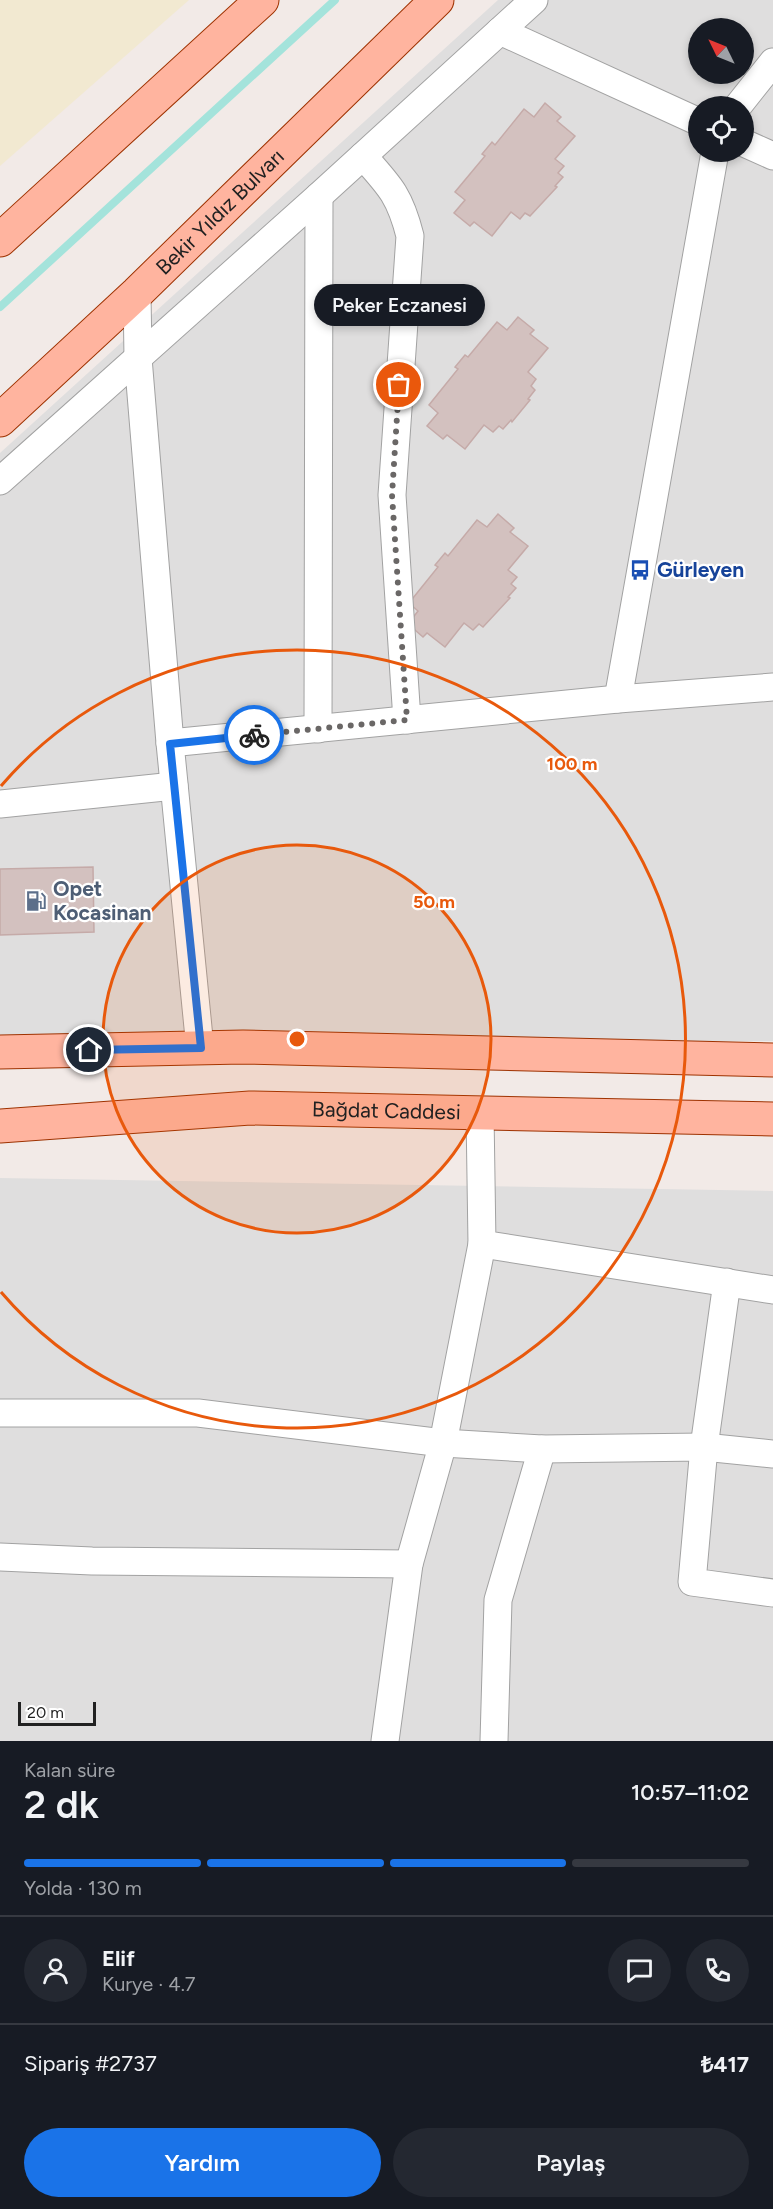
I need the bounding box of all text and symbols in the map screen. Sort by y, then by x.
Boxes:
north arrow [688,18,754,84]
map controls [688,18,754,162]
button: locate [688,96,754,162]
street label: Bekir Yıldız Bulvarı [151,143,289,279]
callout: Peker Eczanesi [314,283,484,325]
text: Peker Eczanesi [332,293,467,317]
pin [373,359,424,410]
icon: bag [382,368,415,401]
place label: Gürleyen [657,557,744,582]
bus stop icon: Gürleyen [628,558,652,582]
courier [224,705,284,765]
icon: bike [238,719,271,752]
text: 100 m [547,753,597,775]
place label: Opet Kocasinan [53,876,152,925]
fuel station icon: Opet Kocasinan [24,889,48,913]
text: 50 m [413,891,455,913]
pin [63,1024,114,1075]
centre of rings [287,1029,307,1049]
icon: home [72,1033,105,1066]
street label: Bağdat Caddesi [312,1096,461,1124]
scale bar [18,1699,96,1726]
text: 20 m [27,1703,64,1722]
text: Kalan süre [24,1758,115,1782]
text: 10:57–11:02 [631,1779,749,1806]
text: 2 dk [24,1781,99,1828]
text: Yolda · 130 m [24,1876,142,1900]
button: person [24,1939,87,2002]
button: chat [608,1939,671,2002]
button: phone [686,1939,749,2002]
text: Elif [102,1945,135,1972]
text: Kurye · 4.7 [102,1972,196,1996]
text: Sipariş #2737 [24,2050,157,2077]
text: ₺417 [701,2051,749,2078]
button: Yardım [24,2128,381,2197]
button: Paylaş [393,2128,749,2197]

